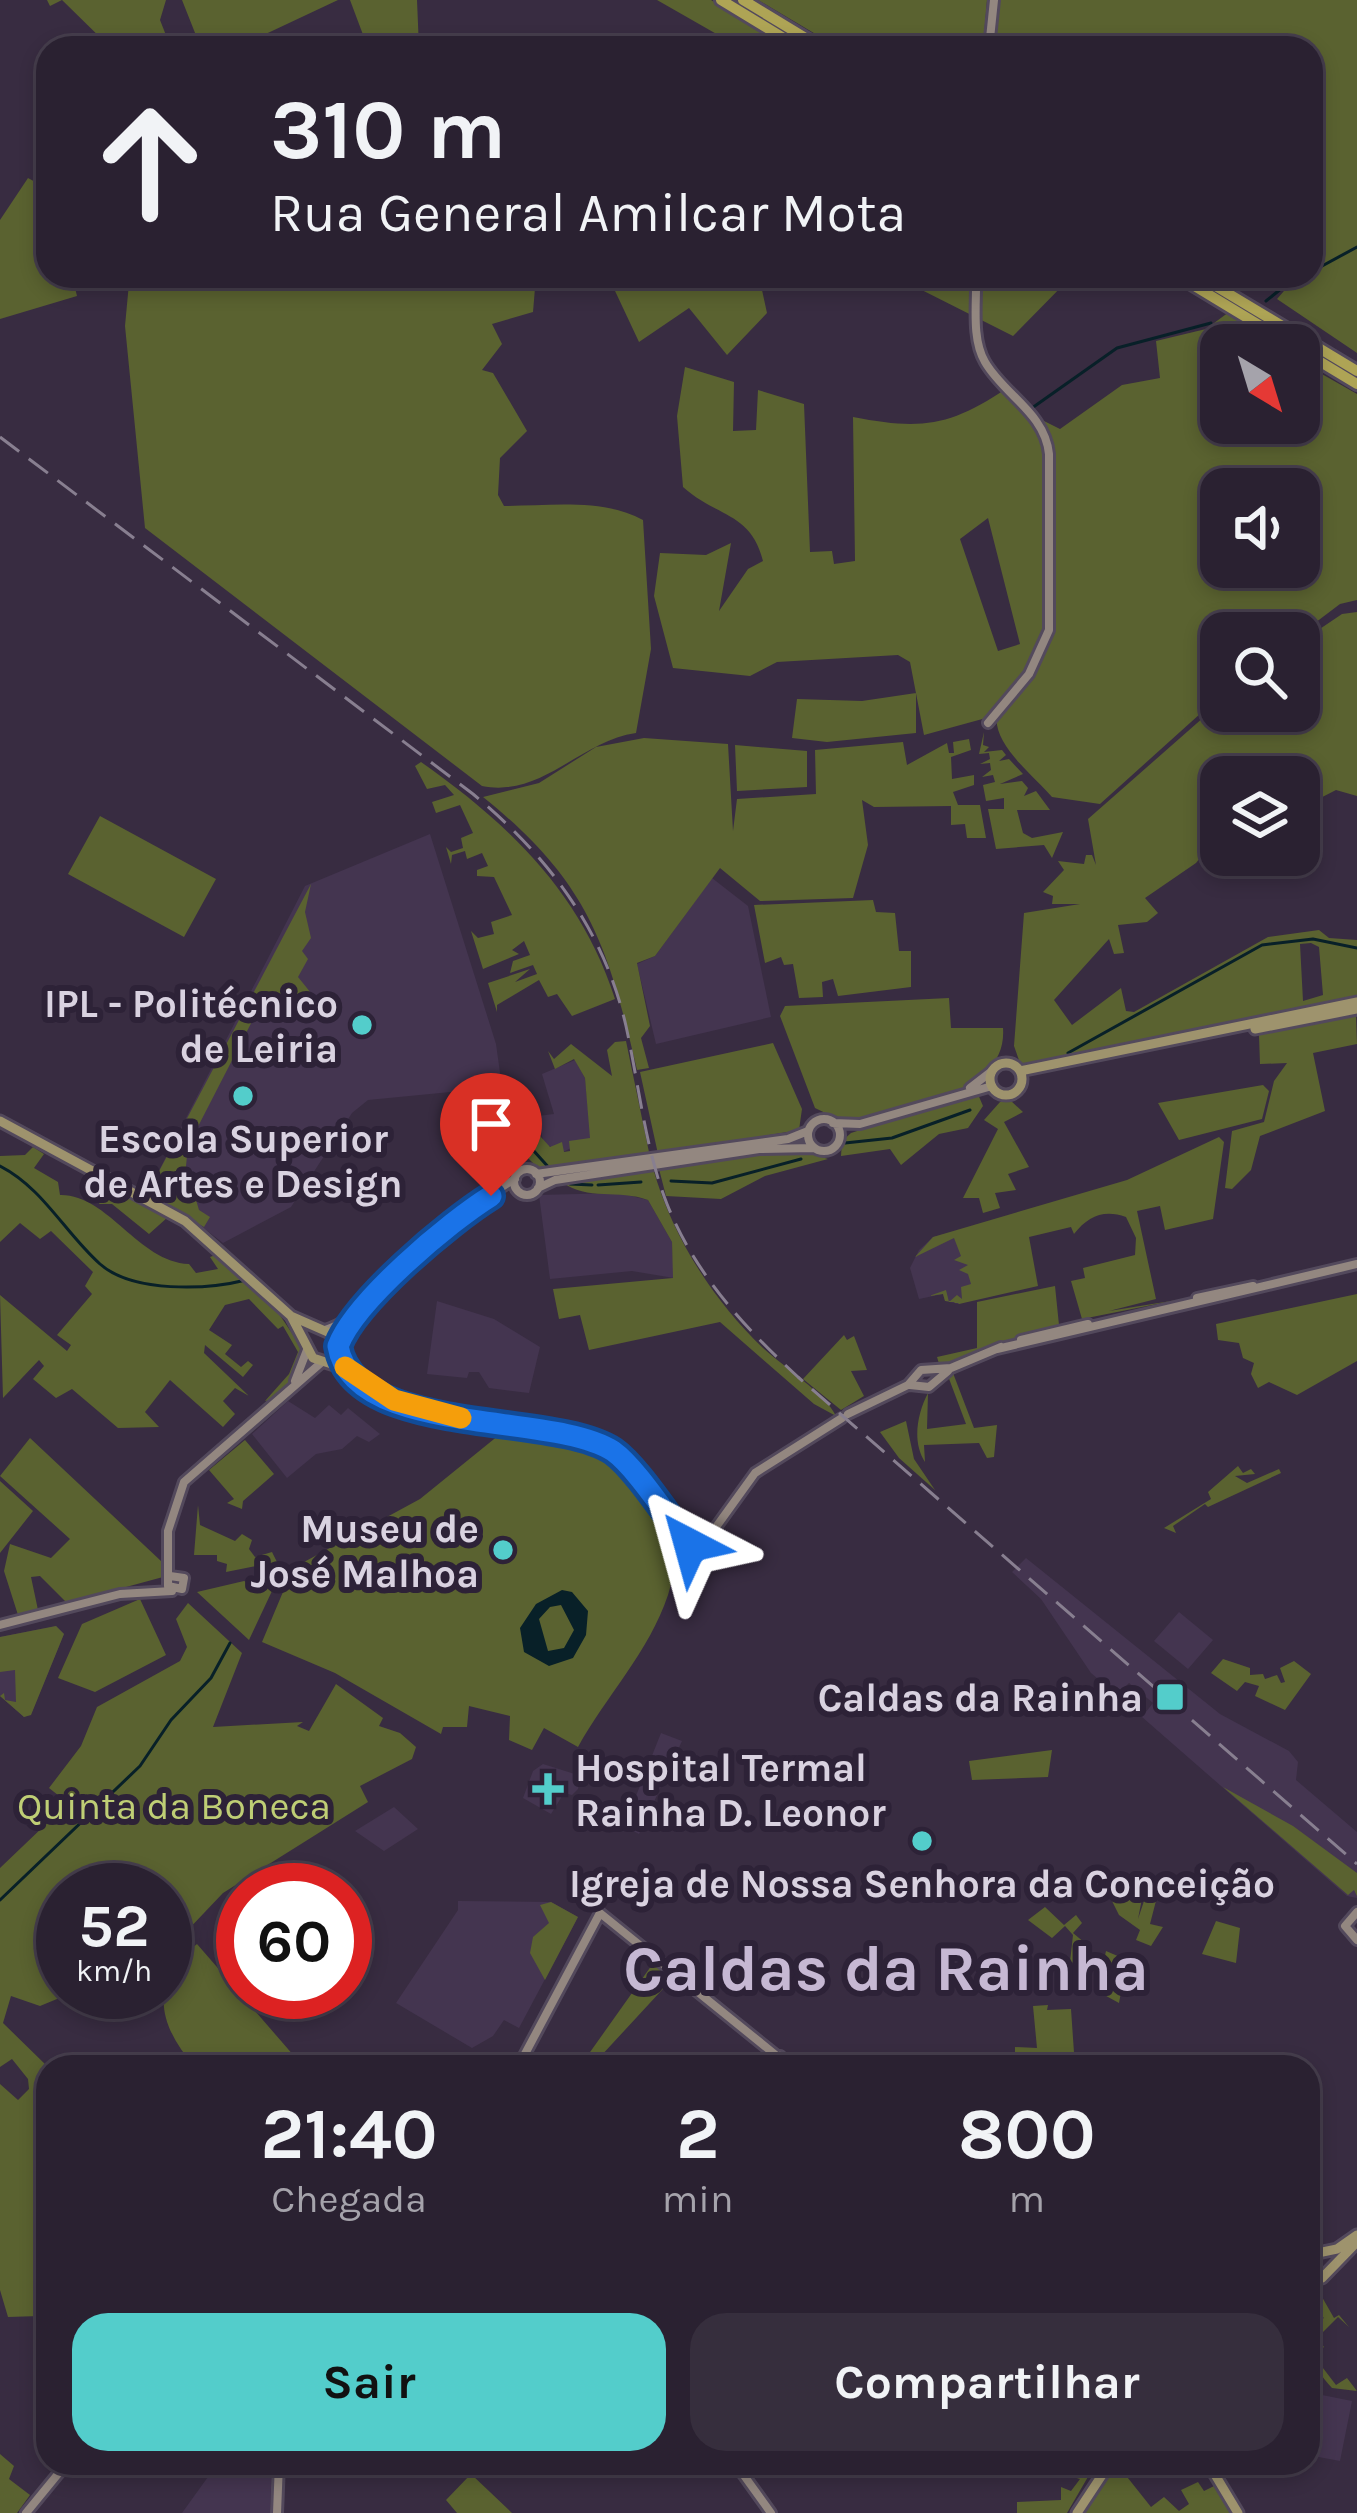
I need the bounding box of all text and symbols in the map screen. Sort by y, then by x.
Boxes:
text: 310 m [270,81,506,179]
icon: ahead [72,84,228,240]
text: Rua General Amilcar Mota [270,181,906,245]
north arrow [1200,324,1320,444]
map controls [1200,324,1320,876]
button: sound [1200,468,1320,588]
button: search [1200,612,1320,732]
button: layers [1200,756,1320,876]
place label: IPL - Politécnico de Leiria [44,981,338,1072]
marker: IPL - Politécnico de Leiria [349,1012,375,1038]
pin [440,1073,542,1196]
marker: Escola Superior de Artes e Design [230,1083,256,1109]
icon: arrive [458,1091,524,1157]
place label: Escola Superior de Artes e Design [83,1116,403,1207]
position arrow [627,1482,753,1608]
place label: Museu de José Malhoa [251,1506,479,1597]
marker: Museu de José Malhoa [490,1537,516,1563]
place label: Caldas da Rainha [818,1675,1143,1721]
marker: Caldas da Rainha [1154,1681,1186,1713]
place label: Hospital Termal Rainha D. Leonor [575,1745,886,1836]
marker: Hospital Termal Rainha D. Leonor [532,1773,564,1805]
park label: Quinta da Boneca [17,1783,331,1829]
marker: Igreja de Nossa Senhora da Conceição [909,1828,935,1854]
place label: Igreja de Nossa Senhora da Conceição [569,1861,1275,1907]
speed limit sign: 60 [216,1863,372,2019]
text: 52 [78,1891,150,1961]
district label: Caldas da Rainha [623,1932,1149,2006]
text: km/h [76,1953,152,1989]
text: 21:40 [260,2092,437,2176]
text: 2 [676,2092,719,2176]
text: 800 [958,2092,1096,2176]
text: Chegada [271,2176,427,2222]
text: min [662,2176,734,2222]
text: m [1009,2176,1045,2222]
button: Sair [72,2313,666,2451]
button: Compartilhar [690,2313,1284,2451]

